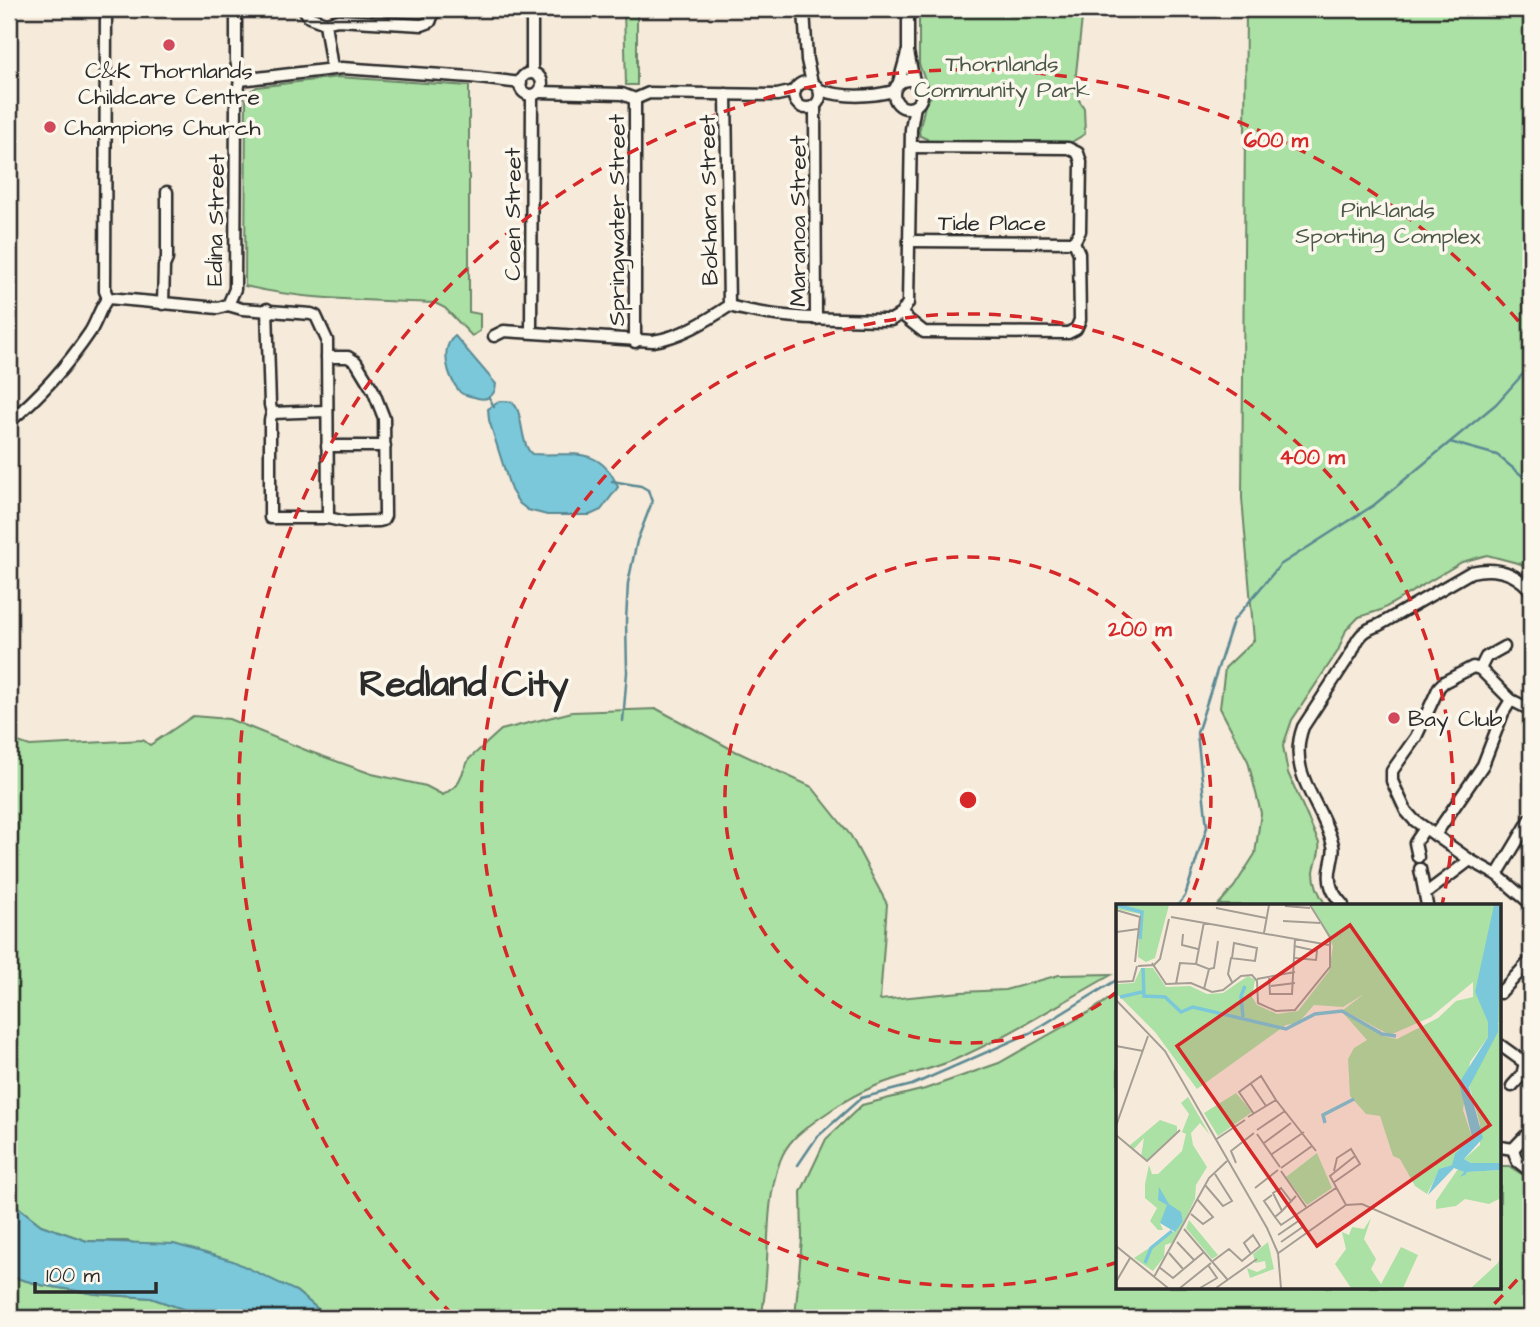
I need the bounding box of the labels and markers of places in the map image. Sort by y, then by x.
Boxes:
marker: C&K Thornlands Childcare Centre [161,37,177,53]
place label: C&K Thornlands Childcare Centre [78,55,260,113]
place label: Champions Church [64,112,261,144]
marker: Champions Church [42,119,58,135]
place label: Bay Club [1408,703,1502,736]
marker: Bay Club [1386,710,1402,726]
centre of rings [956,788,980,812]

